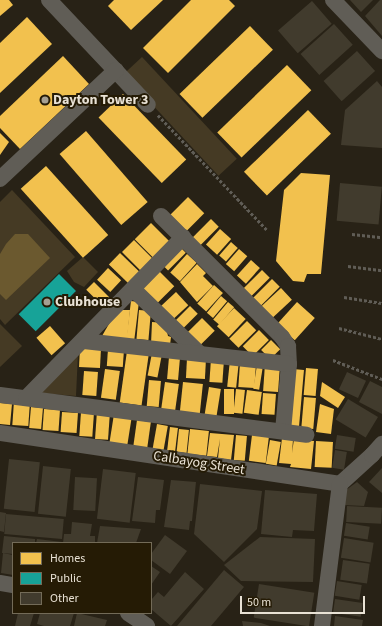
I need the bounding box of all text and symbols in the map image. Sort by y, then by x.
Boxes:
place label: Dayton Tower 3 [53,92,148,108]
marker: Dayton Tower 3 [40,95,50,105]
place label: Clubhouse [55,294,120,310]
marker: Clubhouse [42,297,52,307]
street label: Calbayog Street [152,447,246,479]
legend [12,542,152,614]
text: Homes [50,550,85,567]
text: Public [50,570,81,587]
scale bar [242,588,367,614]
text: Other [50,590,79,607]
text: 50 m [247,594,271,611]

